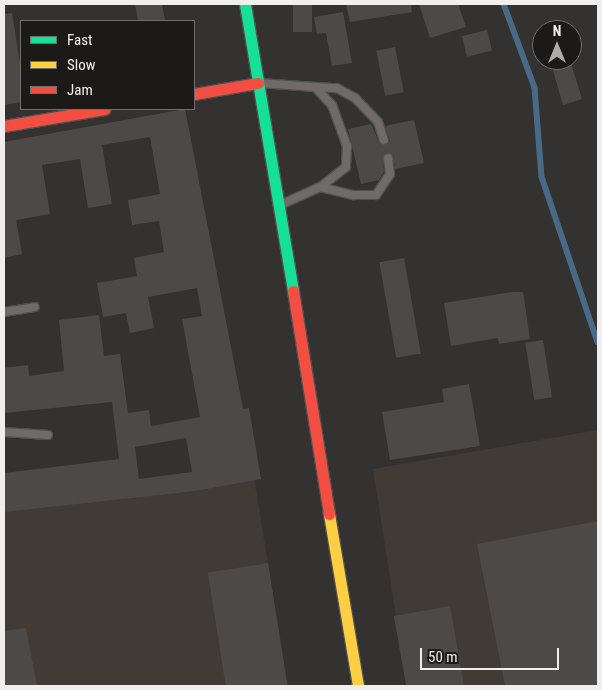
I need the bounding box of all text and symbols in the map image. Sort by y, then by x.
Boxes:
legend [20,20,195,110]
north arrow [532,20,582,70]
text: N [553,23,561,39]
text: Fast [67,31,92,49]
text: Slow [67,56,96,74]
text: Jam [67,81,93,99]
scale bar [422,638,561,670]
text: 50 m [428,648,458,666]

